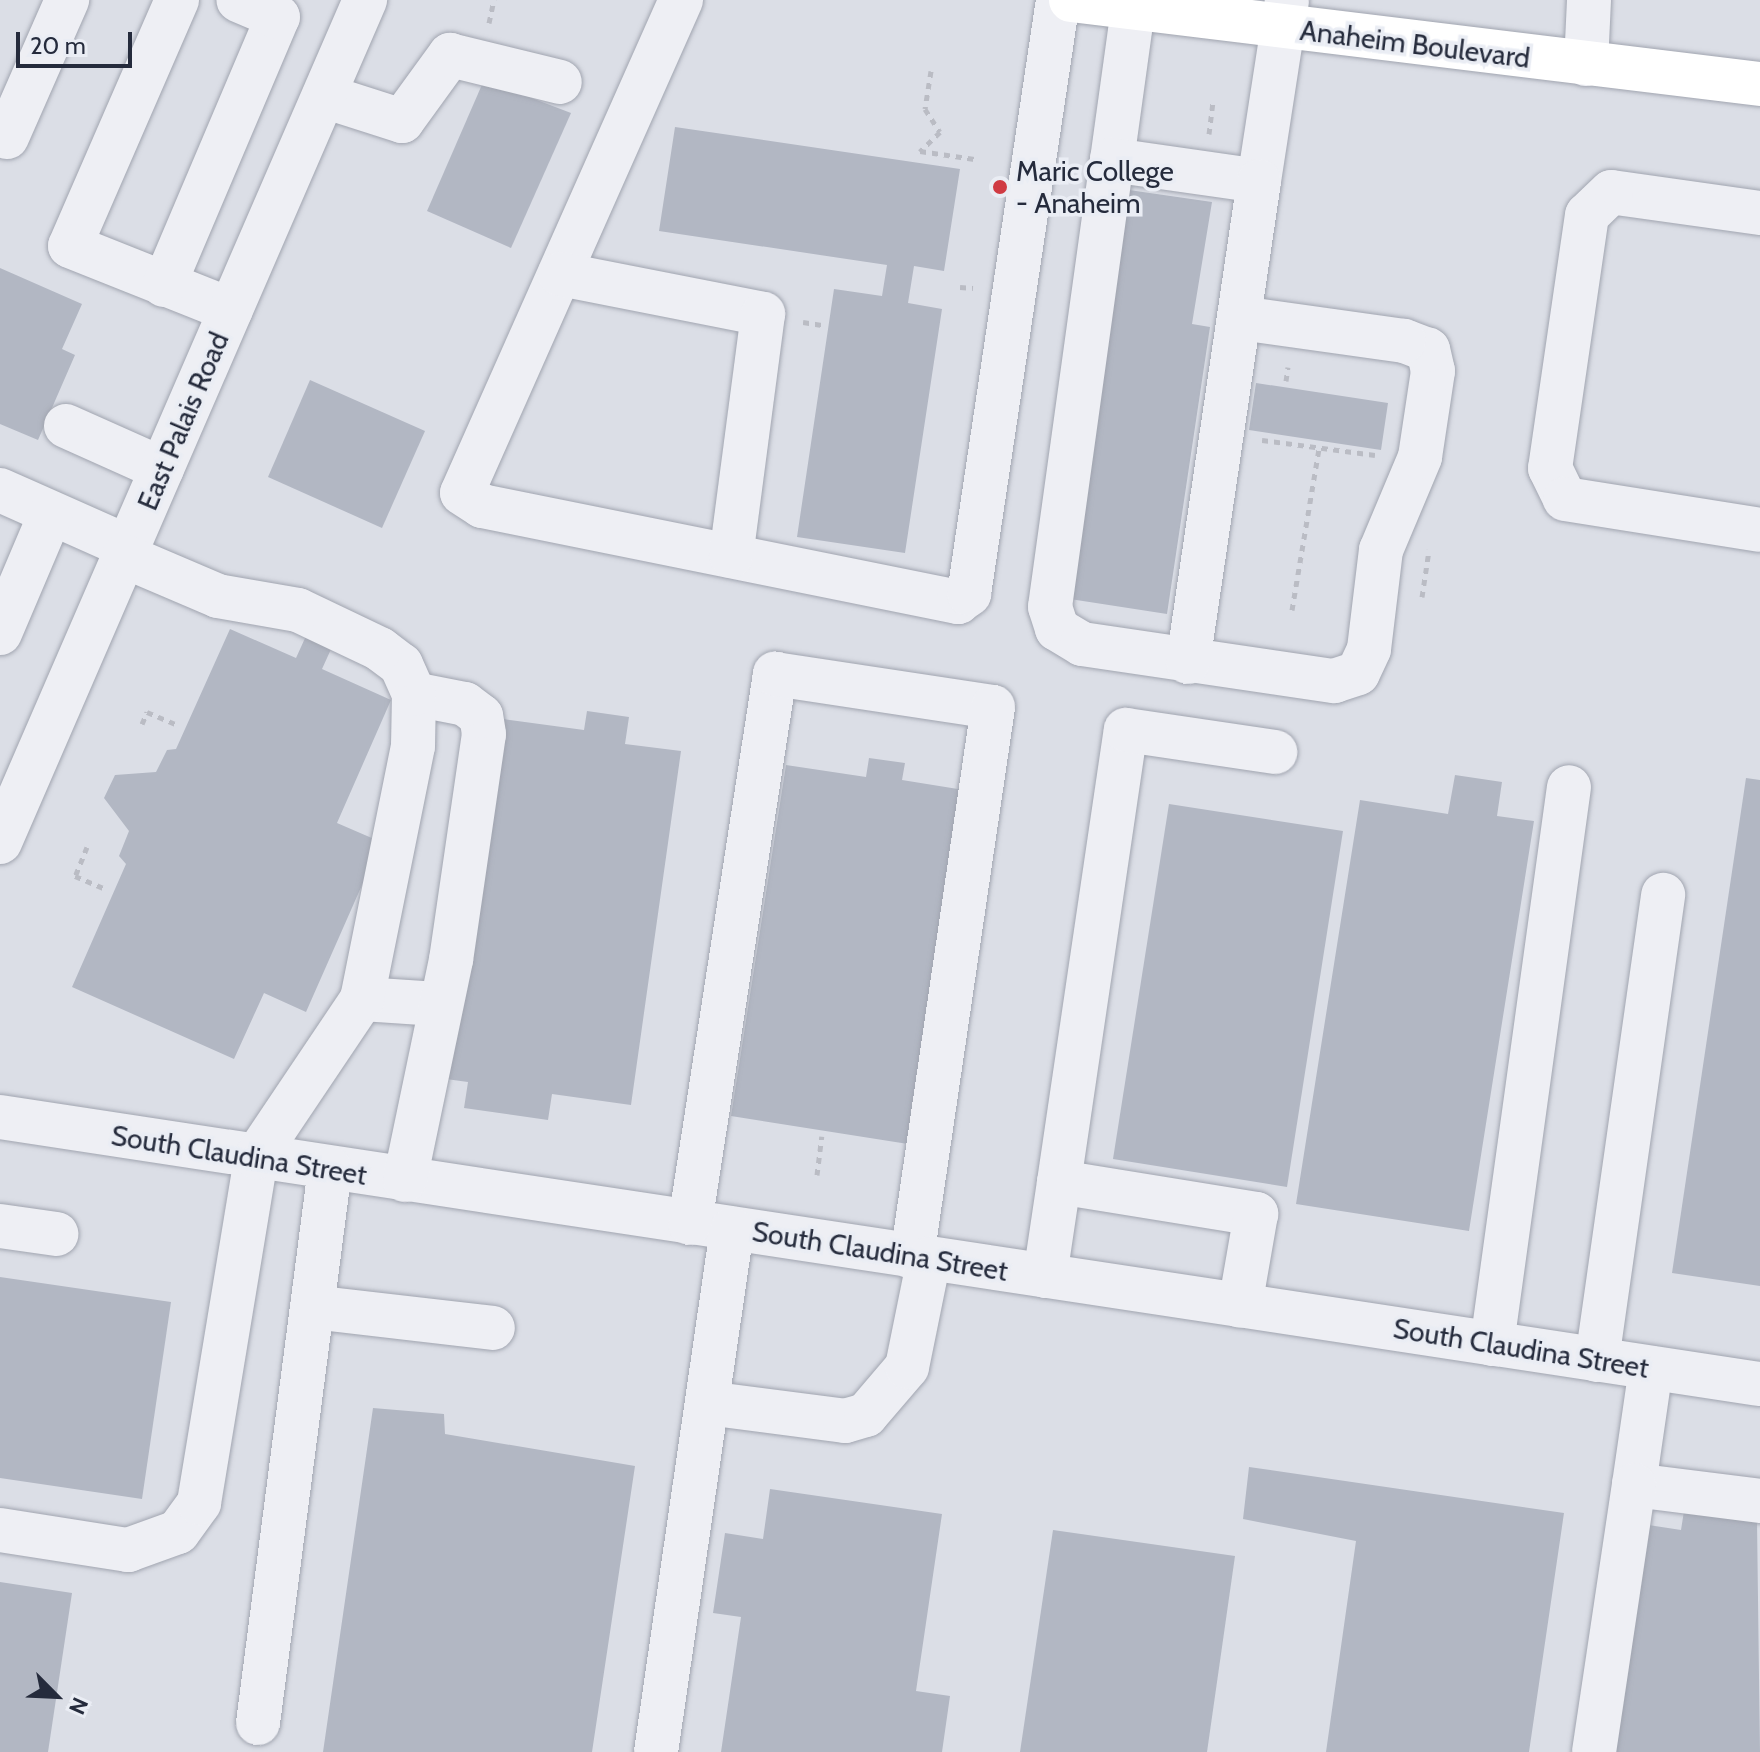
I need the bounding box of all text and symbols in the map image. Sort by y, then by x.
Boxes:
street label: Anaheim Boulevard [1298,13,1532,75]
scale bar [20,16,136,66]
text: 20 m [30,31,86,60]
place label: Maric College - Anaheim [1016,154,1174,220]
marker: Maric College - Anaheim [991,178,1009,196]
street label: East Palais Road [130,327,236,515]
street label: South Claudina Street [109,1118,369,1192]
street label: South Claudina Street [750,1214,1010,1288]
street label: South Claudina Street [1391,1311,1651,1385]
north arrow [16,1656,96,1736]
text: N [63,1693,94,1719]

